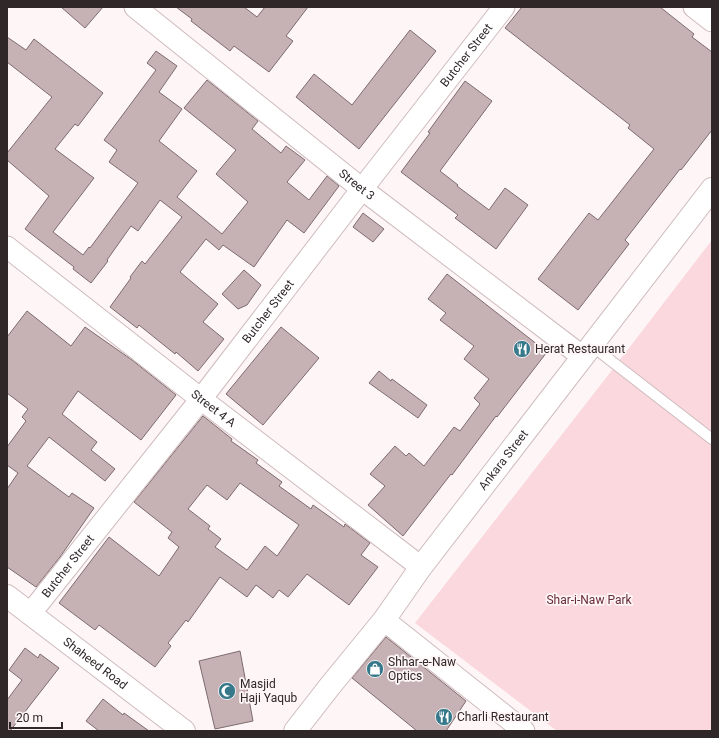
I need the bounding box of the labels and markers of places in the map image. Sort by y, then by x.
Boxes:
restaurant icon: Herat Restaurant [512,339,532,359]
place label: Herat Restaurant [535,342,625,356]
place label: Shhar-e-Naw Optics [388,655,456,683]
shop icon: Shhar-e-Naw Optics [365,659,385,679]
place label: Masjid Haji Yaqub [240,677,298,705]
mosque icon: Masjid Haji Yaqub [217,681,237,701]
restaurant icon: Charli Restaurant [434,707,454,727]
place label: Charli Restaurant [457,710,549,724]

